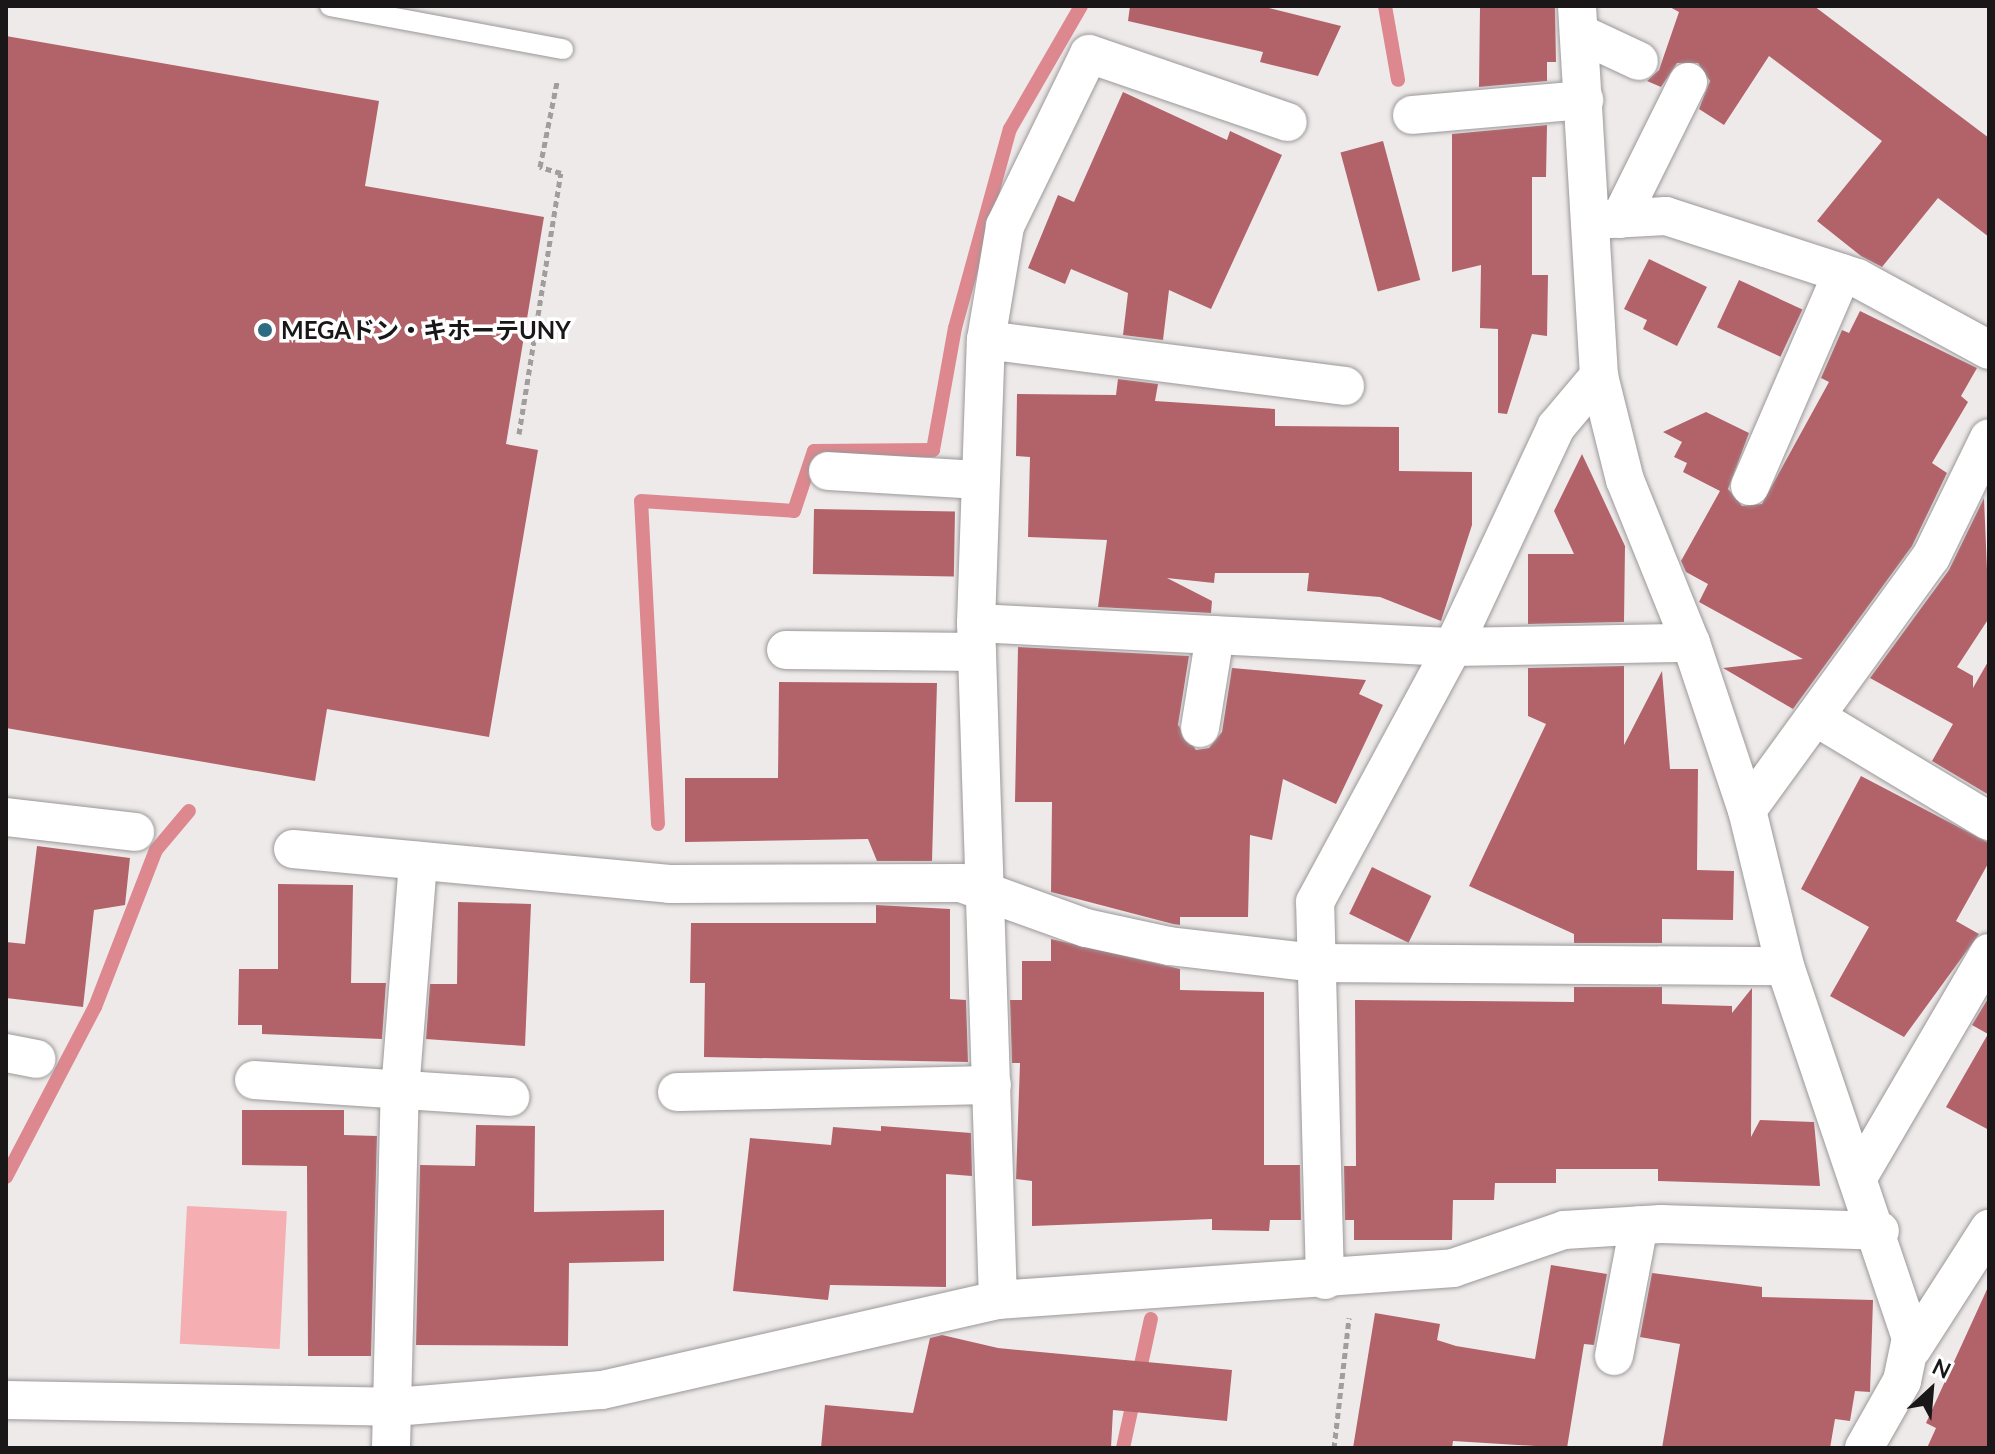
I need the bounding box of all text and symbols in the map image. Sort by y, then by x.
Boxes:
place label: MEGAドン・キホーテUNY [281,316,571,344]
marker: MEGAドン・キホーテUNY [256,321,274,339]
north arrow [1891,1350,1971,1430]
text: N [1928,1352,1955,1384]

